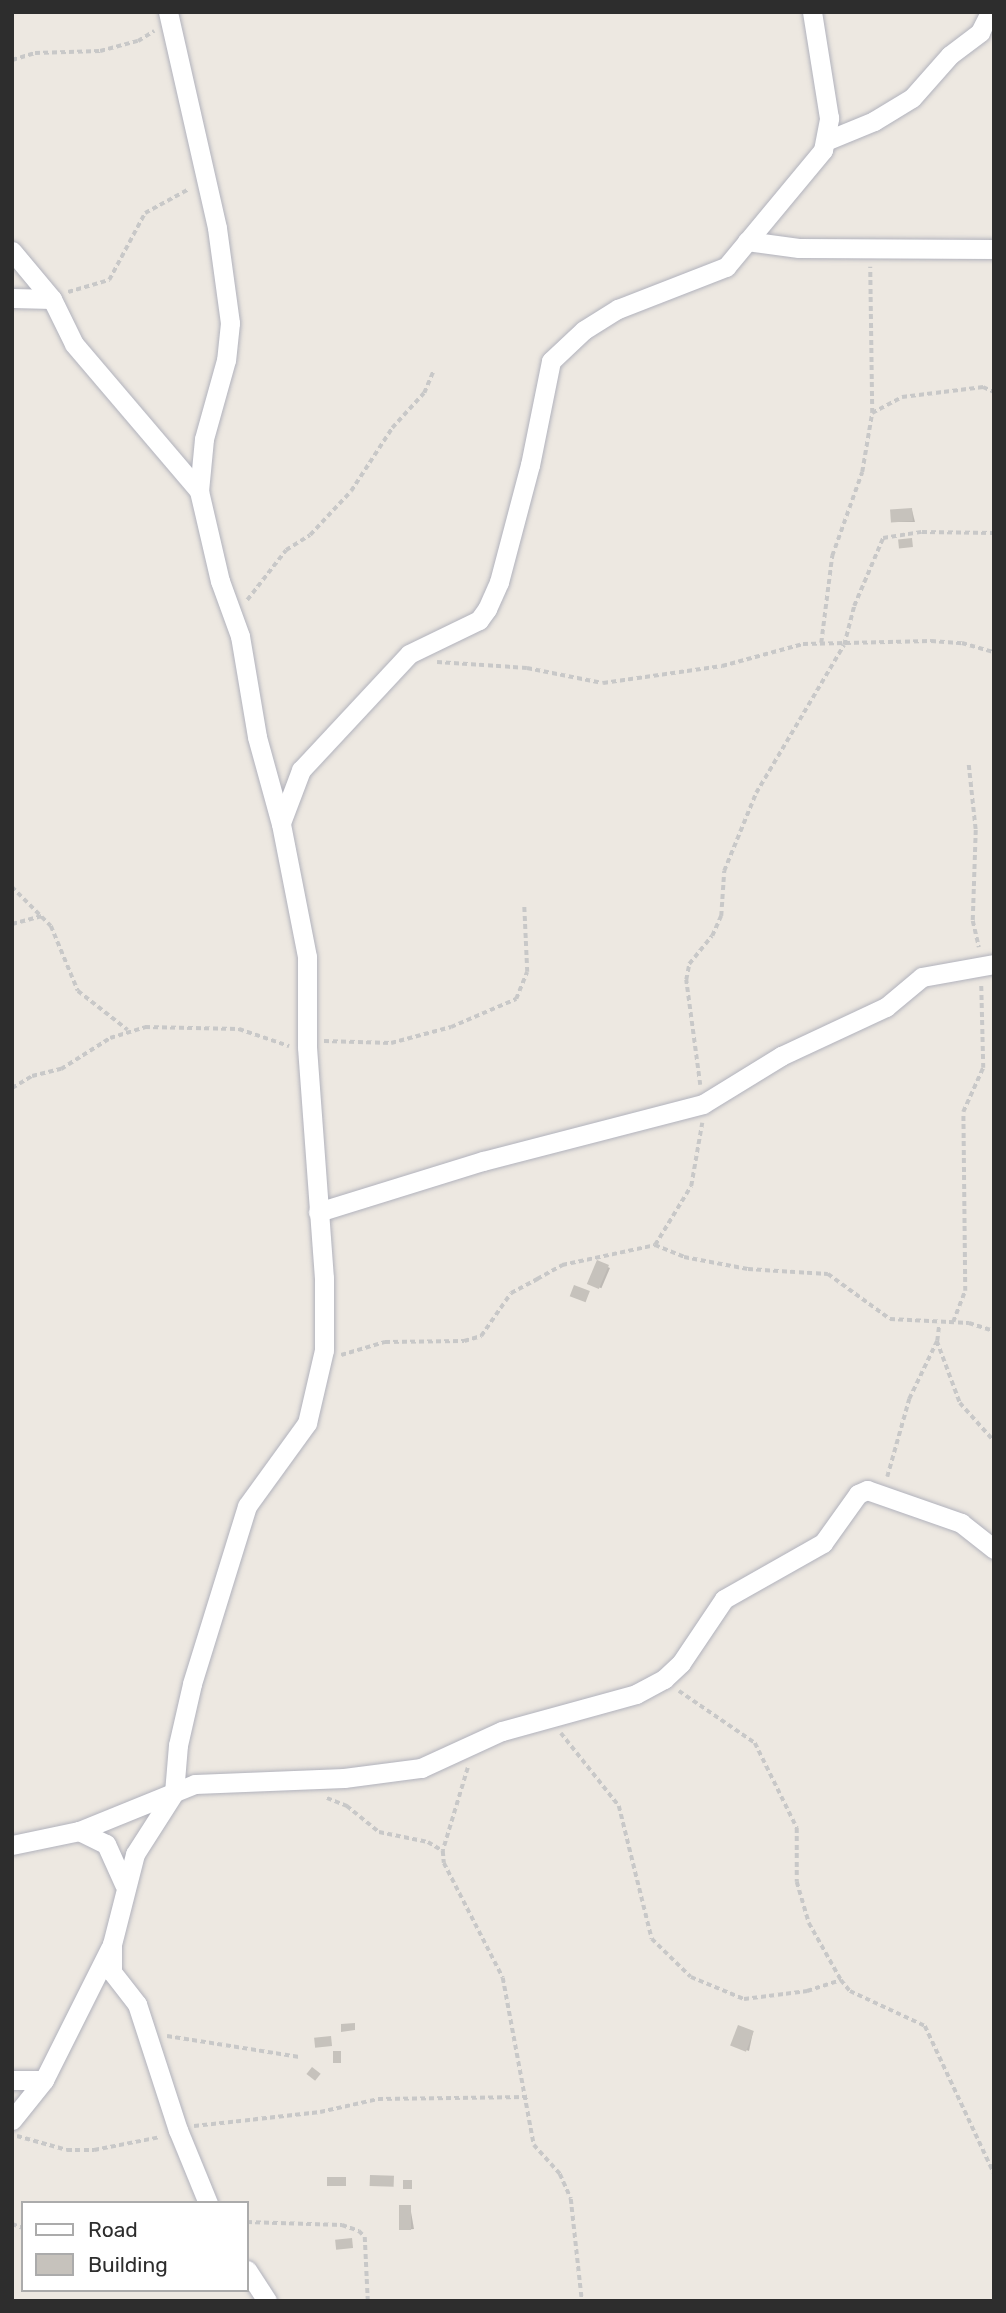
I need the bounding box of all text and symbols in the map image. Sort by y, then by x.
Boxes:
legend [21,2201,248,2292]
text: Road [88,2217,138,2242]
text: Building [88,2252,168,2277]

